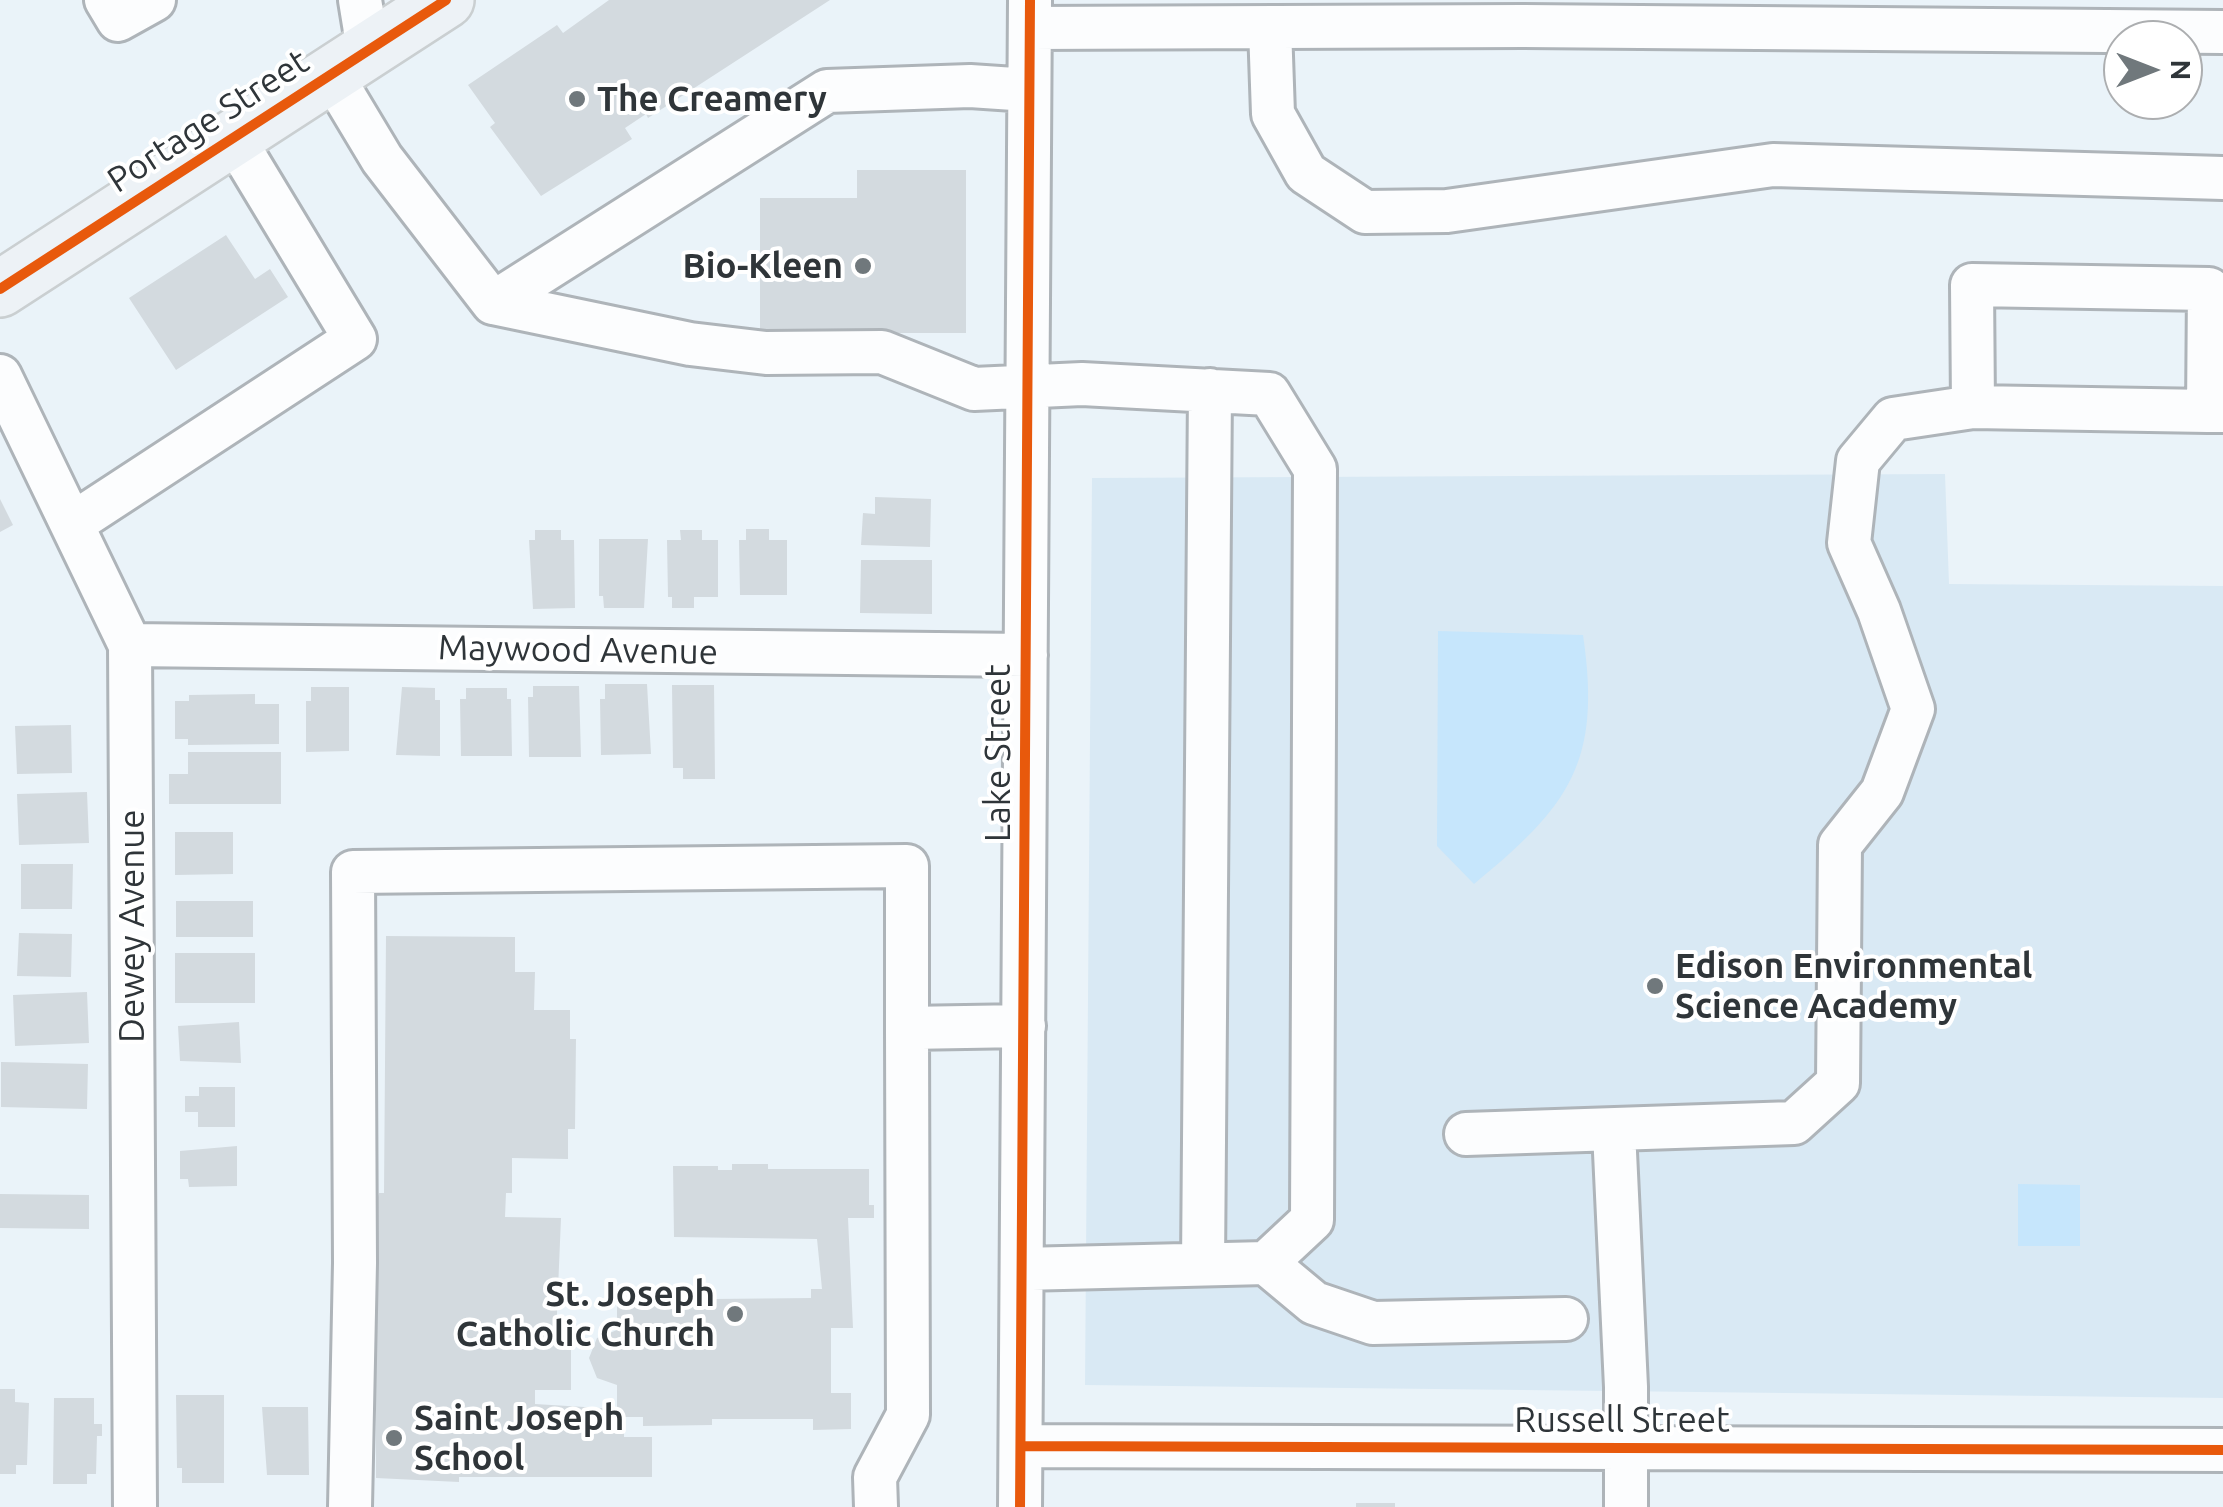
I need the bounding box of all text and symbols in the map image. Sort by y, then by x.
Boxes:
north arrow [2103,20,2203,120]
street label: Portage Street [100,40,316,202]
text: N [2166,60,2197,80]
place label: The Creamery [597,78,827,120]
marker: The Creamery [566,88,588,110]
place label: Bio-Kleen [683,245,843,287]
marker: Bio-Kleen [852,255,874,277]
street label: Maywood Avenue [438,627,718,673]
street label: Lake Street [977,664,1019,842]
street label: Dewey Avenue [111,809,153,1043]
place label: Edison Environmental Science Academy [1675,945,2032,1027]
marker: Edison Environmental Science Academy [1644,975,1666,997]
place label: St. Joseph Catholic Church [456,1273,715,1355]
marker: St. Joseph Catholic Church [724,1303,746,1325]
place label: Saint Joseph School [414,1397,624,1479]
street label: Russell Street [1514,1399,1730,1441]
marker: Saint Joseph School [383,1427,405,1449]

